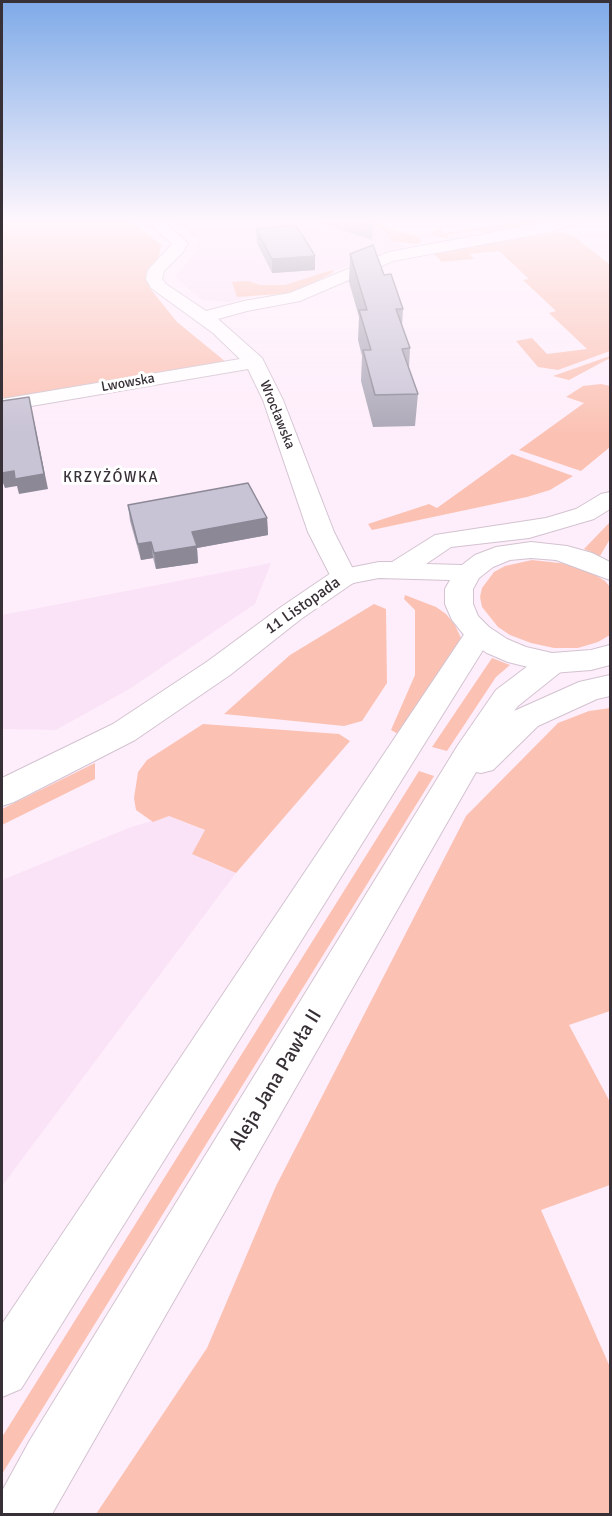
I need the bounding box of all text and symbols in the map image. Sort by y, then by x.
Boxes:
street label: Lwowska [100,370,156,396]
street label: Wrocławska [256,378,298,452]
district label: KRZYŻÓWKA [63,469,159,487]
street label: 11 Listopada [262,573,344,639]
street label: Aleja Jana Pawła II [224,1005,328,1155]

